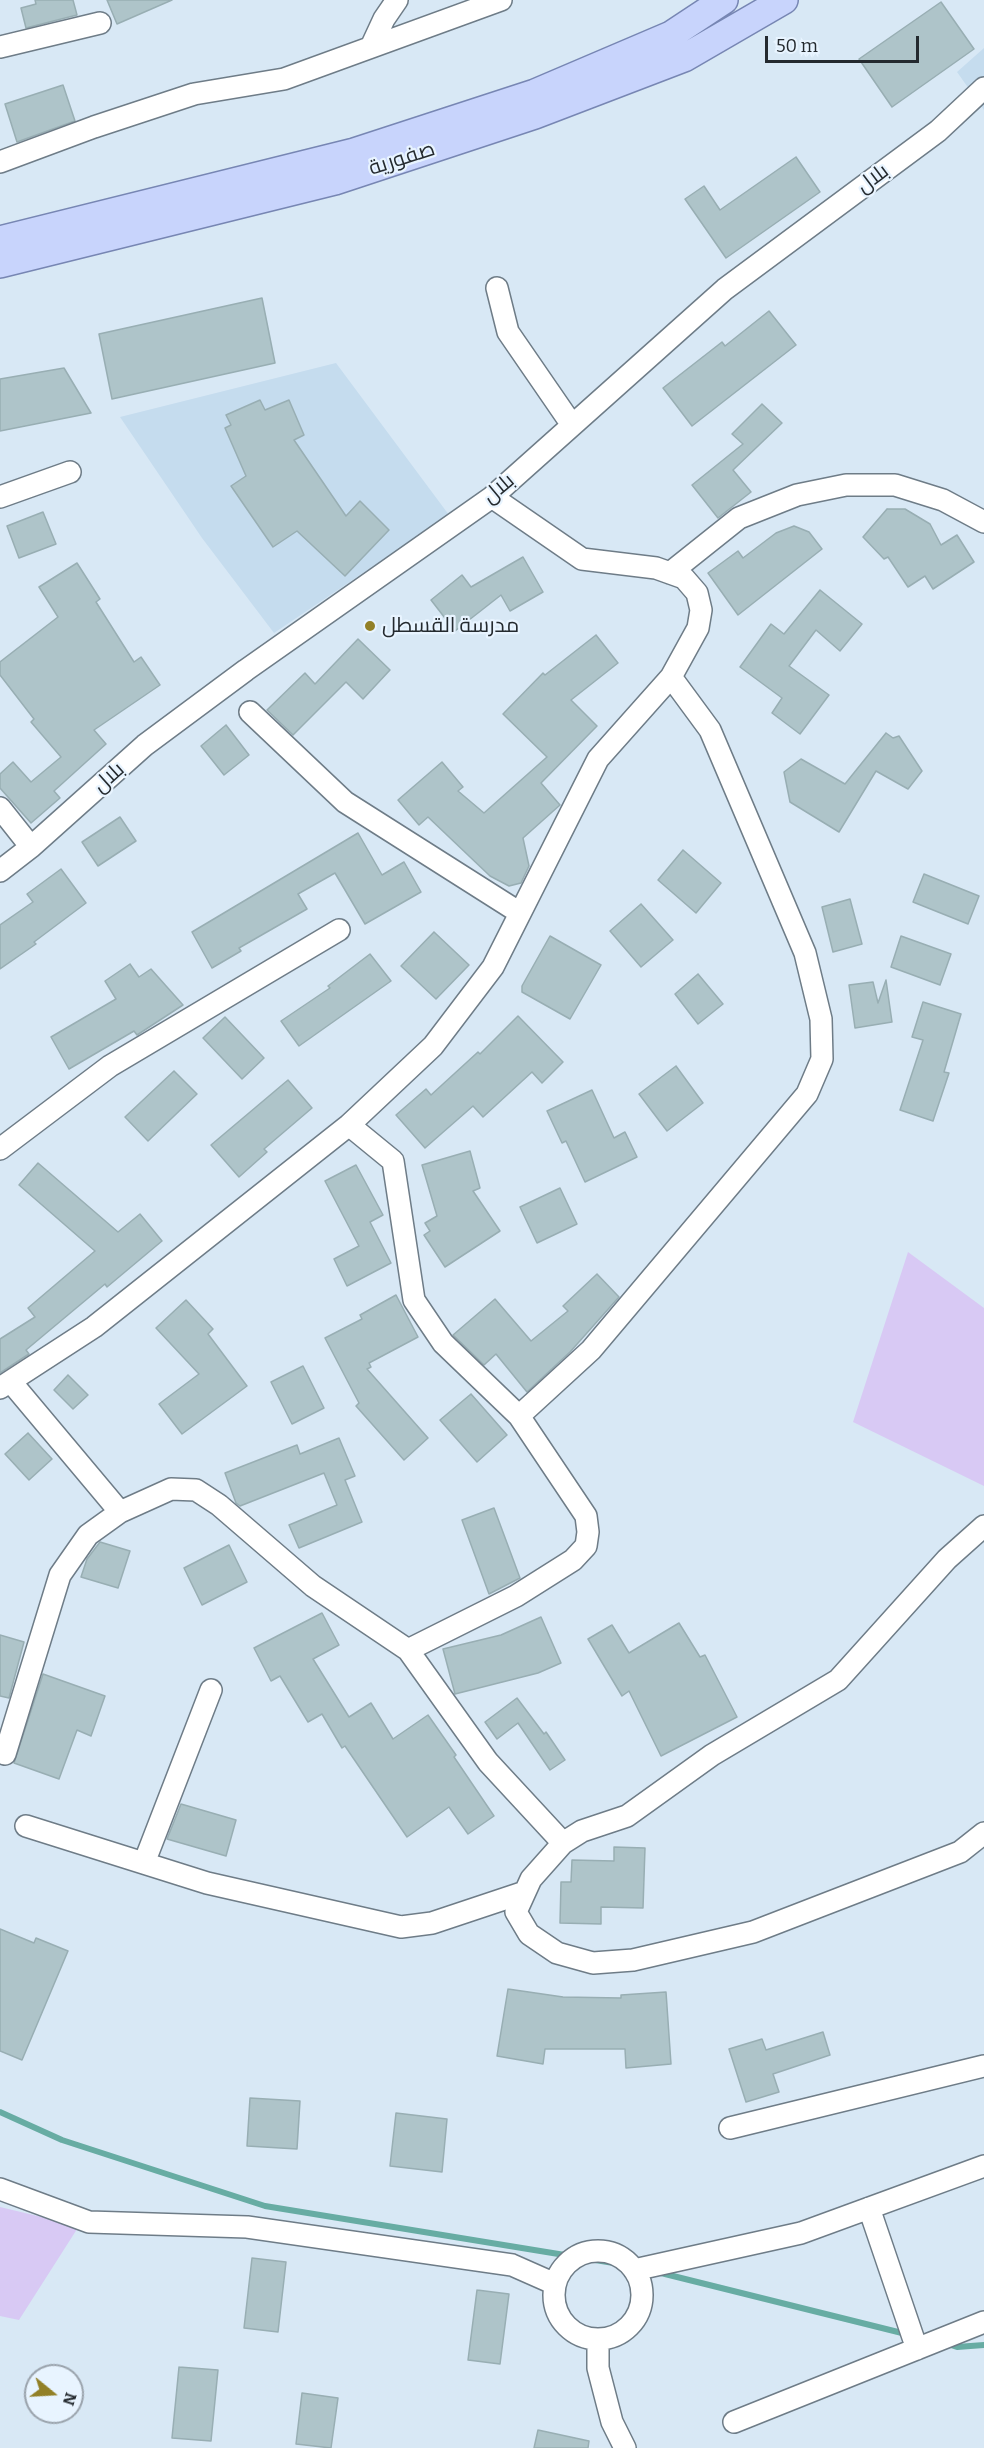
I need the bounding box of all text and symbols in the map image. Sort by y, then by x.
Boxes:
scale bar [768,24,922,62]
text: 50 m [776,35,818,57]
street label: صفورية [366,137,438,181]
street label: بلال [852,159,894,199]
street label: بلال [478,469,520,509]
place label: مدرسة القسطل [382,613,519,639]
marker: مدرسة القسطل [363,619,377,633]
street label: بلال [88,757,130,799]
north arrow [24,2364,84,2424]
text: N [59,2390,81,2408]

